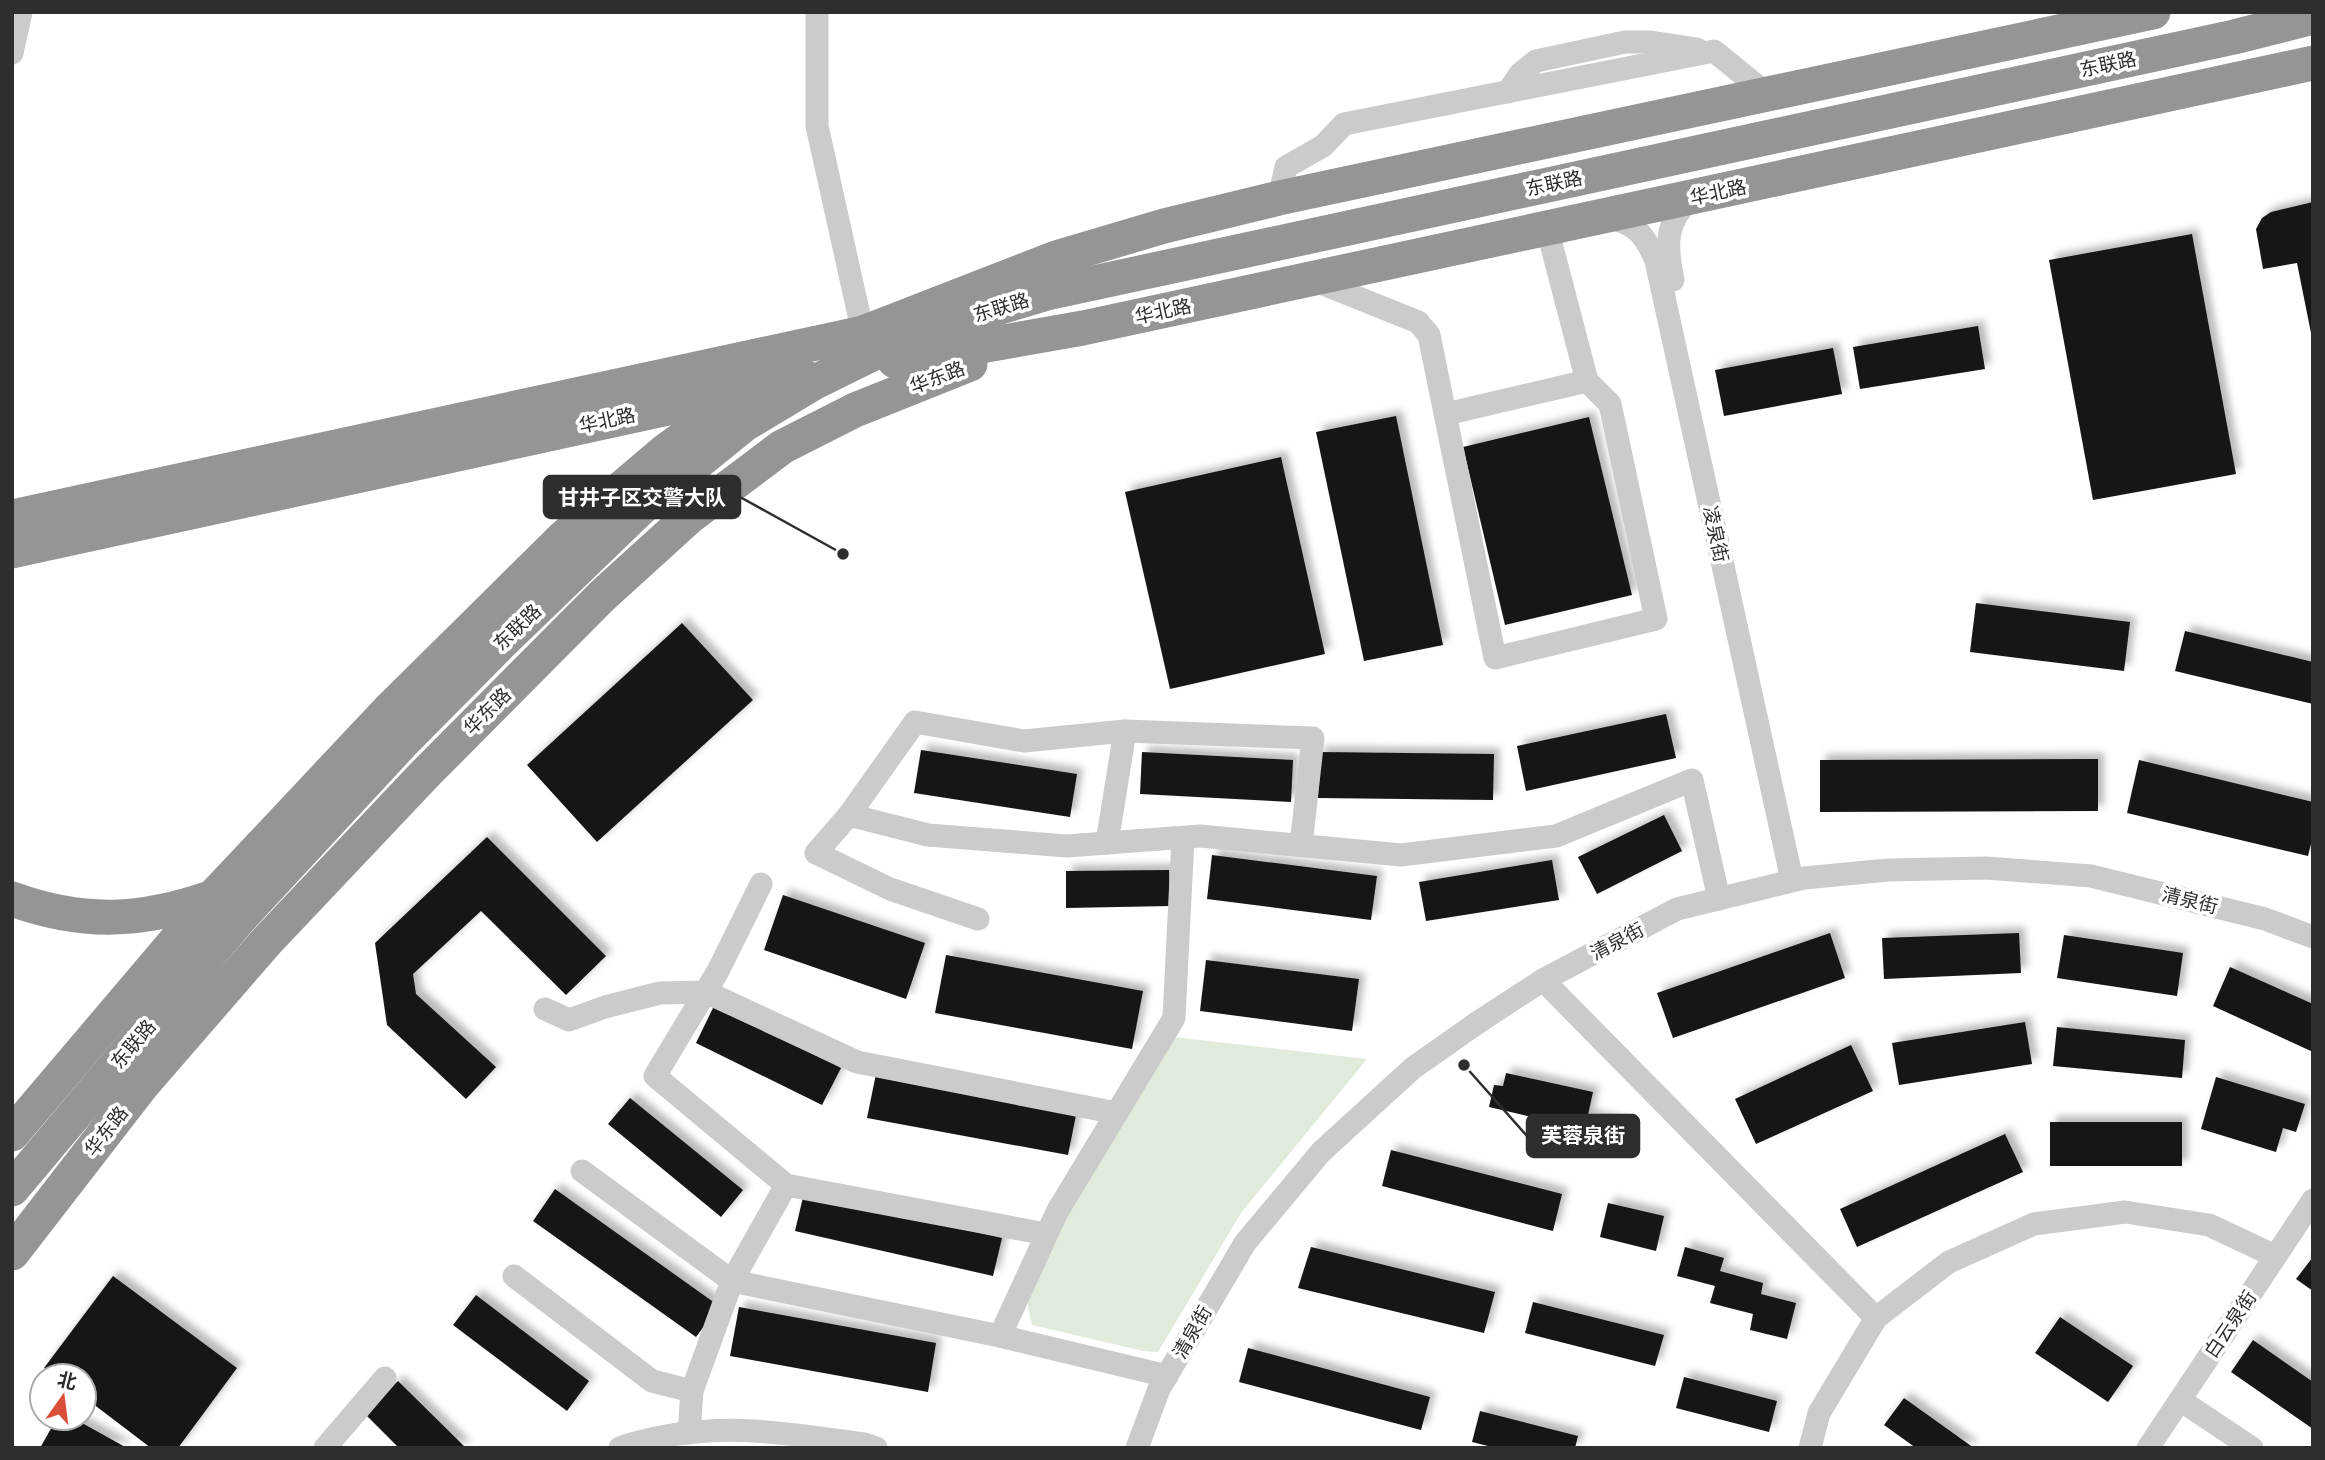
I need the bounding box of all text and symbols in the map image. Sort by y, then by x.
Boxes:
street label: 东联路 [2078,46,2138,81]
street label: 东联路 [1524,165,1584,200]
street label: 华北路 [1688,174,1748,209]
street label: 东联路 [970,287,1031,326]
street label: 华北路 [1133,293,1193,328]
street label: 华东路 [906,356,968,397]
street label: 华北路 [577,402,637,437]
callout: 甘井子区交警大队 [544,476,740,518]
text: 甘井子区交警大队 [558,484,726,509]
street label: 凌泉街 [1699,504,1734,564]
street label: 东联路 [488,599,545,655]
street label: 华东路 [458,682,515,739]
street label: 清泉街 [2160,881,2221,918]
street label: 清泉街 [1586,917,1647,964]
street label: 东联路 [105,1014,160,1073]
street label: 华东路 [79,1101,132,1160]
callout: 芙蓉泉街 [1527,1115,1639,1157]
text: 芙蓉泉街 [1541,1122,1625,1147]
street label: 白云泉街 [2199,1286,2260,1362]
street label: 清泉街 [1167,1301,1216,1362]
north arrow [28,1362,98,1432]
text: 北 [55,1367,79,1393]

